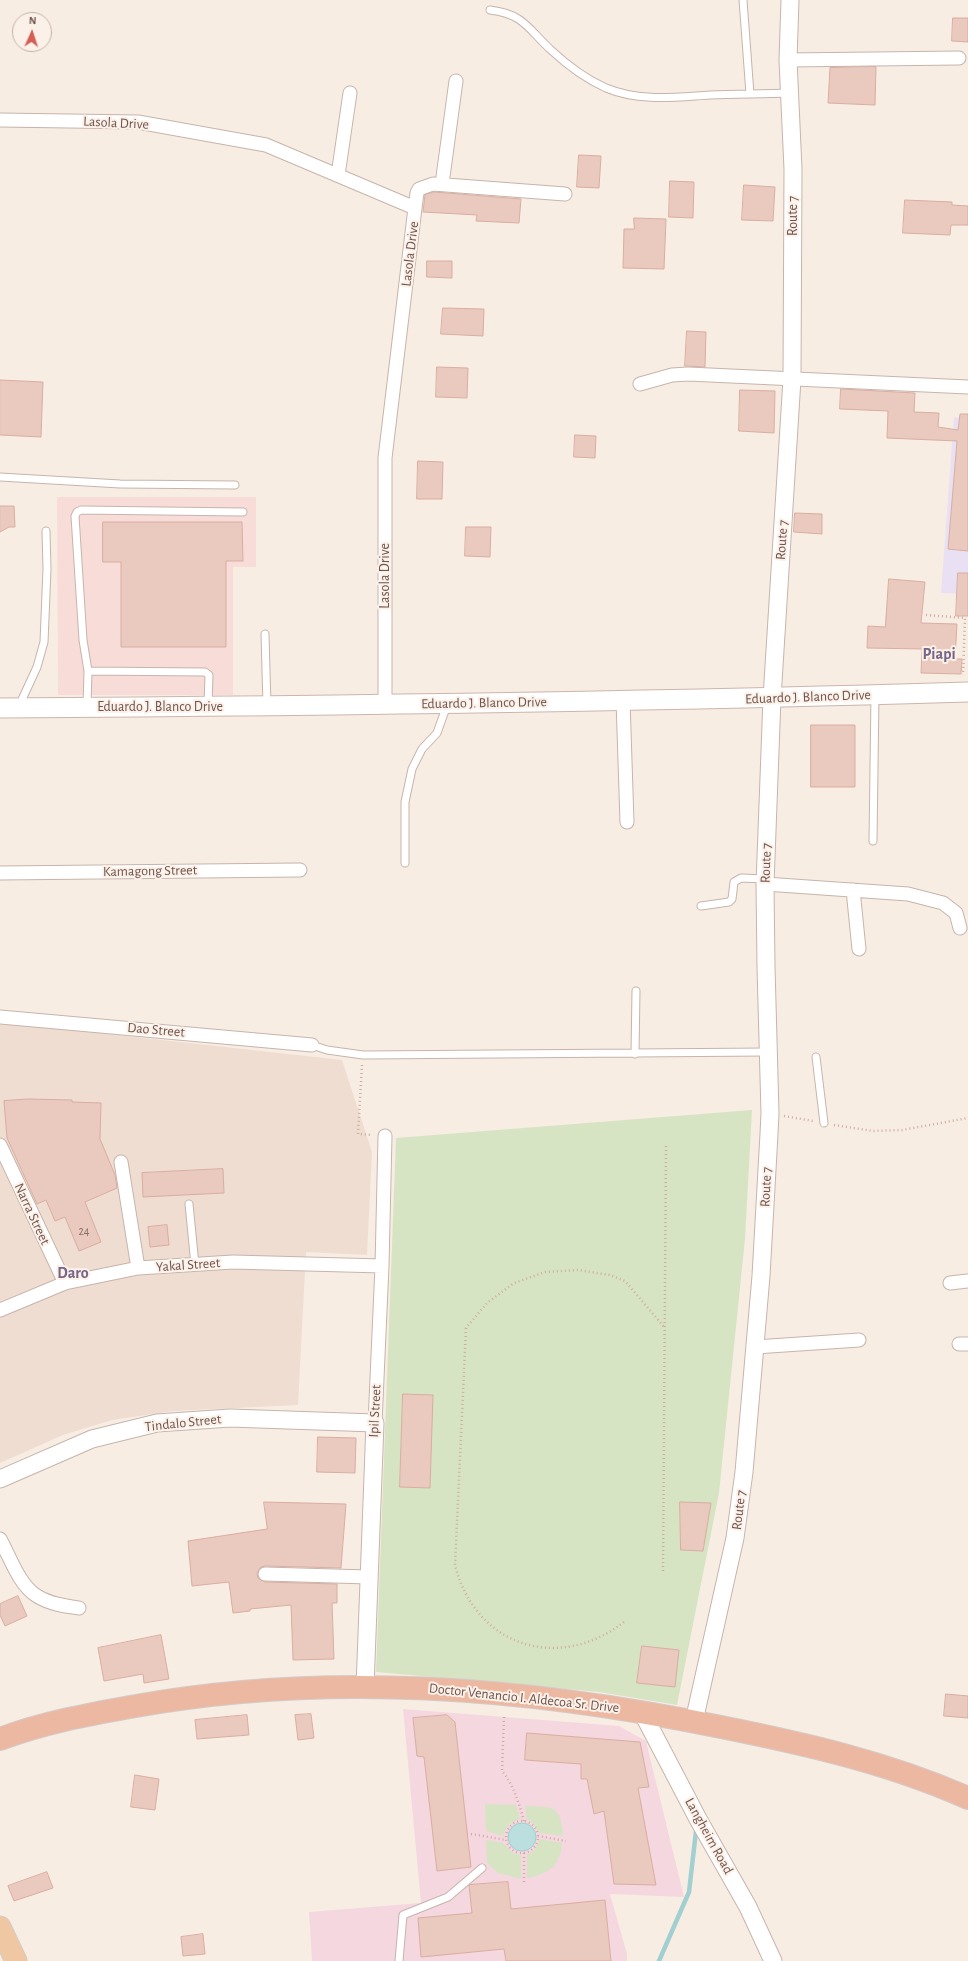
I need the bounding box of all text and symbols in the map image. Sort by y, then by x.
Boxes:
north arrow [12,12,52,52]
text: N [28,15,37,26]
street label: Lasola Drive [83,113,149,133]
street label: Route 7 [785,196,801,236]
street label: Lasola Drive [398,220,422,288]
street label: Route 7 [772,519,792,561]
street label: Lasola Drive [377,543,393,609]
district label: Piapi [922,644,956,664]
street label: Eduardo J. Blanco Drive [745,686,871,708]
street label: Eduardo J. Blanco Drive [421,694,547,712]
street label: Eduardo J. Blanco Drive [97,699,223,715]
street label: Route 7 [757,843,775,883]
street label: Kamagong Street [103,862,197,880]
street label: Dao Street [127,1019,185,1041]
street label: Route 7 [757,1167,775,1207]
street label: Narra Street [10,1180,54,1248]
house number: 24 [78,1224,90,1238]
street label: Yakal Street [155,1254,221,1276]
district label: Daro [57,1263,89,1283]
street label: Ipil Street [365,1384,385,1438]
street label: Tindalo Street [144,1411,222,1435]
street label: Route 7 [728,1489,750,1531]
street label: Doctor Venancio I. Aldecoa Sr. Drive [428,1680,620,1716]
street label: Langheim Road [681,1795,737,1877]

